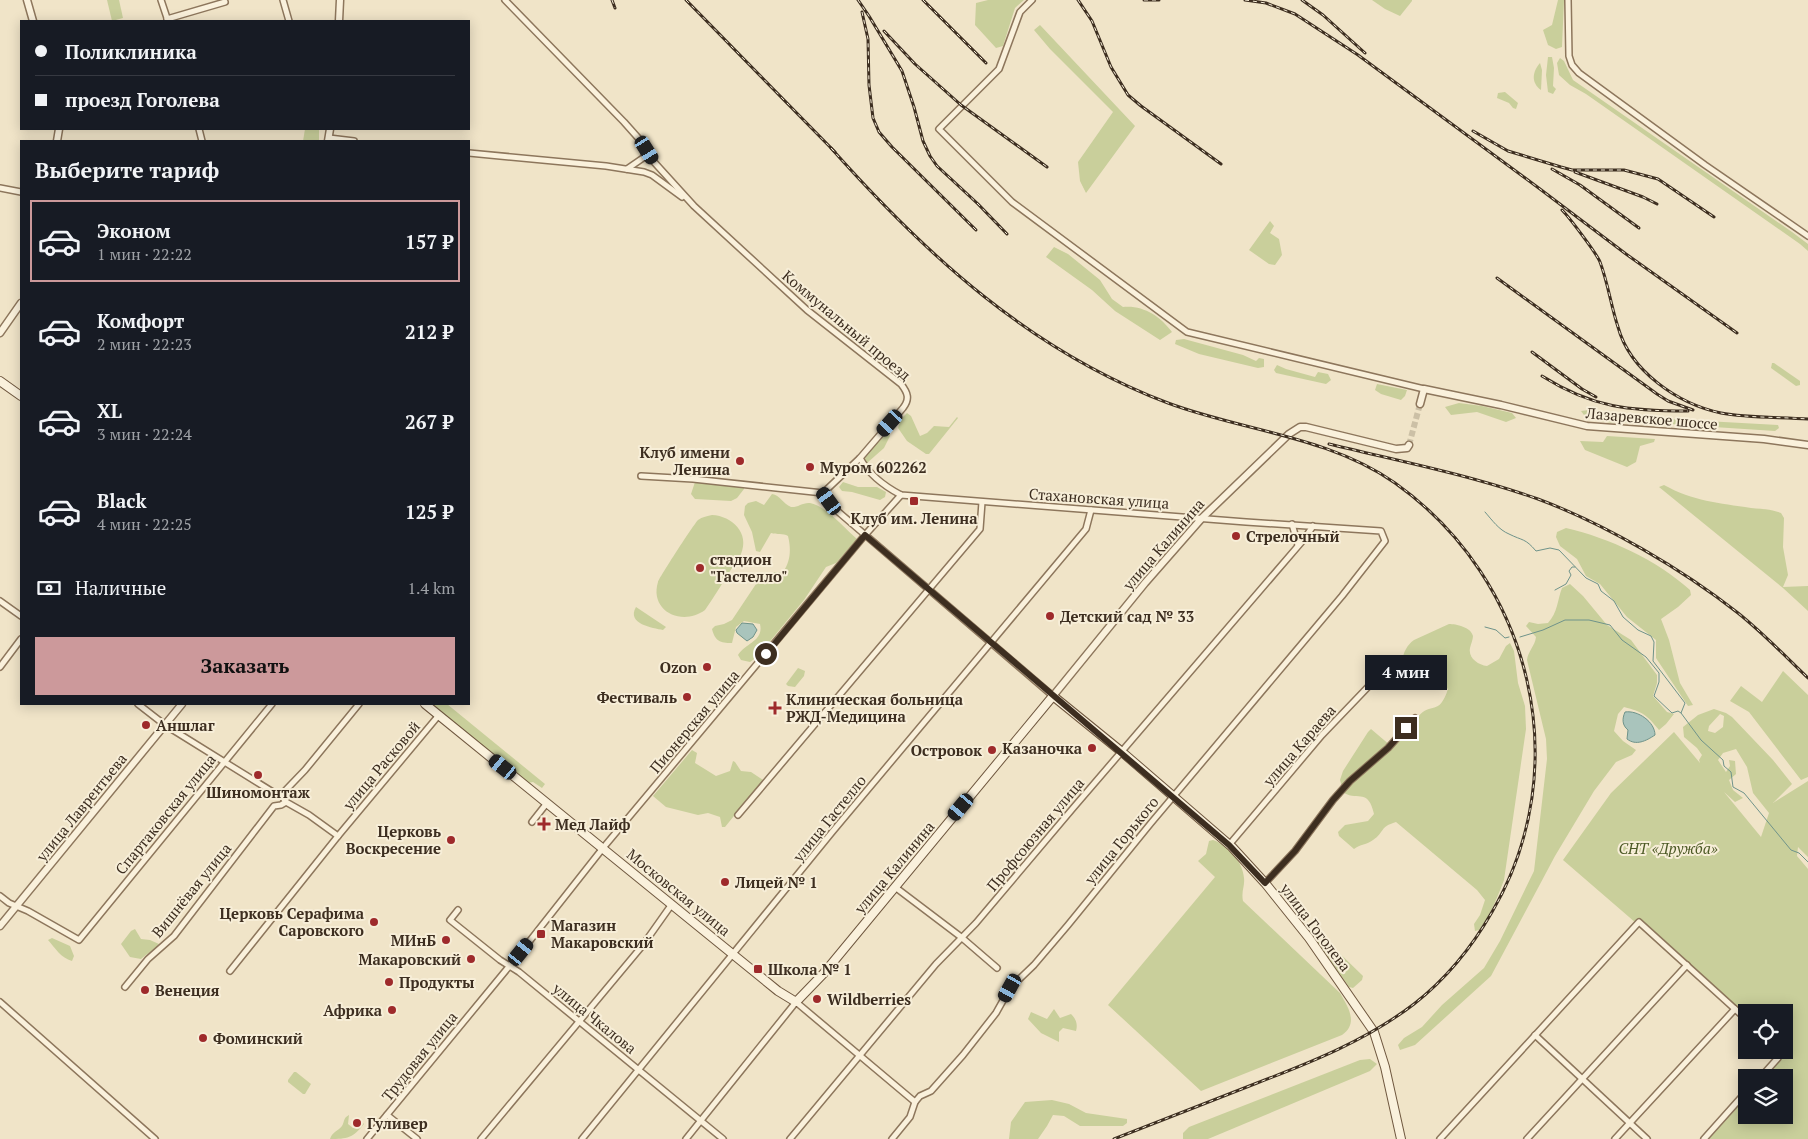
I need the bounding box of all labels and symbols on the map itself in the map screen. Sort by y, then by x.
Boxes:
car [632,133,661,167]
street label: Коммунальный проезд [779,265,916,385]
street label: Лазаревское шоссе [1584,402,1719,434]
car [874,407,905,439]
place label: Клуб имени Ленина [640,442,731,479]
marker: Клуб имени Ленина [734,455,746,467]
place label: Муром 602262 [820,457,927,477]
marker: Муром 602262 [804,461,816,473]
street label: Стахановская улица [1028,483,1170,513]
car [814,484,843,518]
street label: улица Калинина [1117,494,1208,595]
marker: Клуб им. Ленина [908,495,920,507]
place label: Клуб им. Ленина [850,508,978,528]
place label: Стрелочный [1246,526,1339,546]
marker: Стрелочный [1230,530,1242,542]
place label: стадион "Гастелло" [710,549,788,586]
marker: стадион "Гастелло" [694,562,706,574]
place label: Детский сад № 33 [1060,606,1194,626]
marker: Детский сад № 33 [1044,610,1056,622]
route start [755,643,777,665]
callout: 4 мин [1365,656,1447,690]
place label: Ozon [660,657,697,677]
marker: Ozon [701,661,713,673]
street label: Пионерская улица [645,665,743,777]
place label: Фестиваль [597,687,677,707]
place label: Клиническая больница РЖД-Медицина [786,689,964,726]
marker: Фестиваль [681,691,693,703]
street label: улица Караева [1258,700,1340,791]
marker: Клиническая больница РЖД-Медицина [768,701,782,715]
place label: Аншлаг [156,715,215,735]
street label: улица Расковой [337,716,424,814]
route end [1395,717,1417,739]
marker: Аншлаг [140,719,152,731]
place label: Казаночка [1002,738,1083,758]
place label: Островок [911,740,982,760]
marker: Казаночка [1086,742,1098,754]
marker: Островок [986,744,998,756]
street label: улица Лаврентьева [31,749,131,866]
street label: Спартаковская улица [110,749,220,878]
car [486,752,519,782]
marker: Шиномонтаж [252,769,264,781]
street label: улица Гастелло [787,771,870,866]
street label: Профсоюзная улица [982,773,1089,895]
place label: Шиномонтаж [206,782,311,802]
car [945,791,976,823]
street label: улица Горького [1079,792,1163,889]
place label: Мед Лайф [555,814,630,834]
street label: улица Калинина [849,816,939,918]
marker: Мед Лайф [537,817,551,831]
place label: Церковь Воскресение [346,821,441,858]
marker: Церковь Воскресение [445,834,457,846]
street label: Вишнёвая улица [147,838,236,941]
park label: СНТ «Дружба» [1618,838,1718,858]
street label: Московская улица [623,844,735,940]
place label: Лицей № 1 [734,872,818,892]
marker: Лицей № 1 [719,876,731,888]
street label: улица Гоголева [1276,878,1356,976]
place label: Церковь Серафима Саровского [219,903,365,940]
place label: Магазин Макаровский [551,915,653,952]
marker: Церковь Серафима Саровского [368,916,380,928]
marker: Магазин Макаровский [535,928,547,940]
place label: МИнБ [391,930,436,950]
marker: МИнБ [440,934,452,946]
car [505,936,536,968]
place label: Макаровский [359,949,461,969]
marker: Макаровский [465,953,477,965]
place label: Школа № 1 [768,959,852,979]
marker: Школа № 1 [752,963,764,975]
car [996,971,1023,1005]
place label: Продукты [399,972,475,992]
marker: Продукты [383,976,395,988]
street label: улица Чкалова [548,977,641,1058]
place label: Венеция [155,980,220,1000]
marker: Венеция [139,984,151,996]
place label: Wildberries [827,989,911,1009]
marker: Wildberries [811,993,823,1005]
place label: Африка [323,1000,383,1020]
marker: Африка [386,1004,398,1016]
street label: Трудовая улица [377,1007,462,1105]
place label: Фоминский [213,1028,303,1048]
marker: Фоминский [197,1032,209,1044]
place label: Гуливер [367,1113,428,1133]
marker: Гуливер [351,1117,363,1129]

